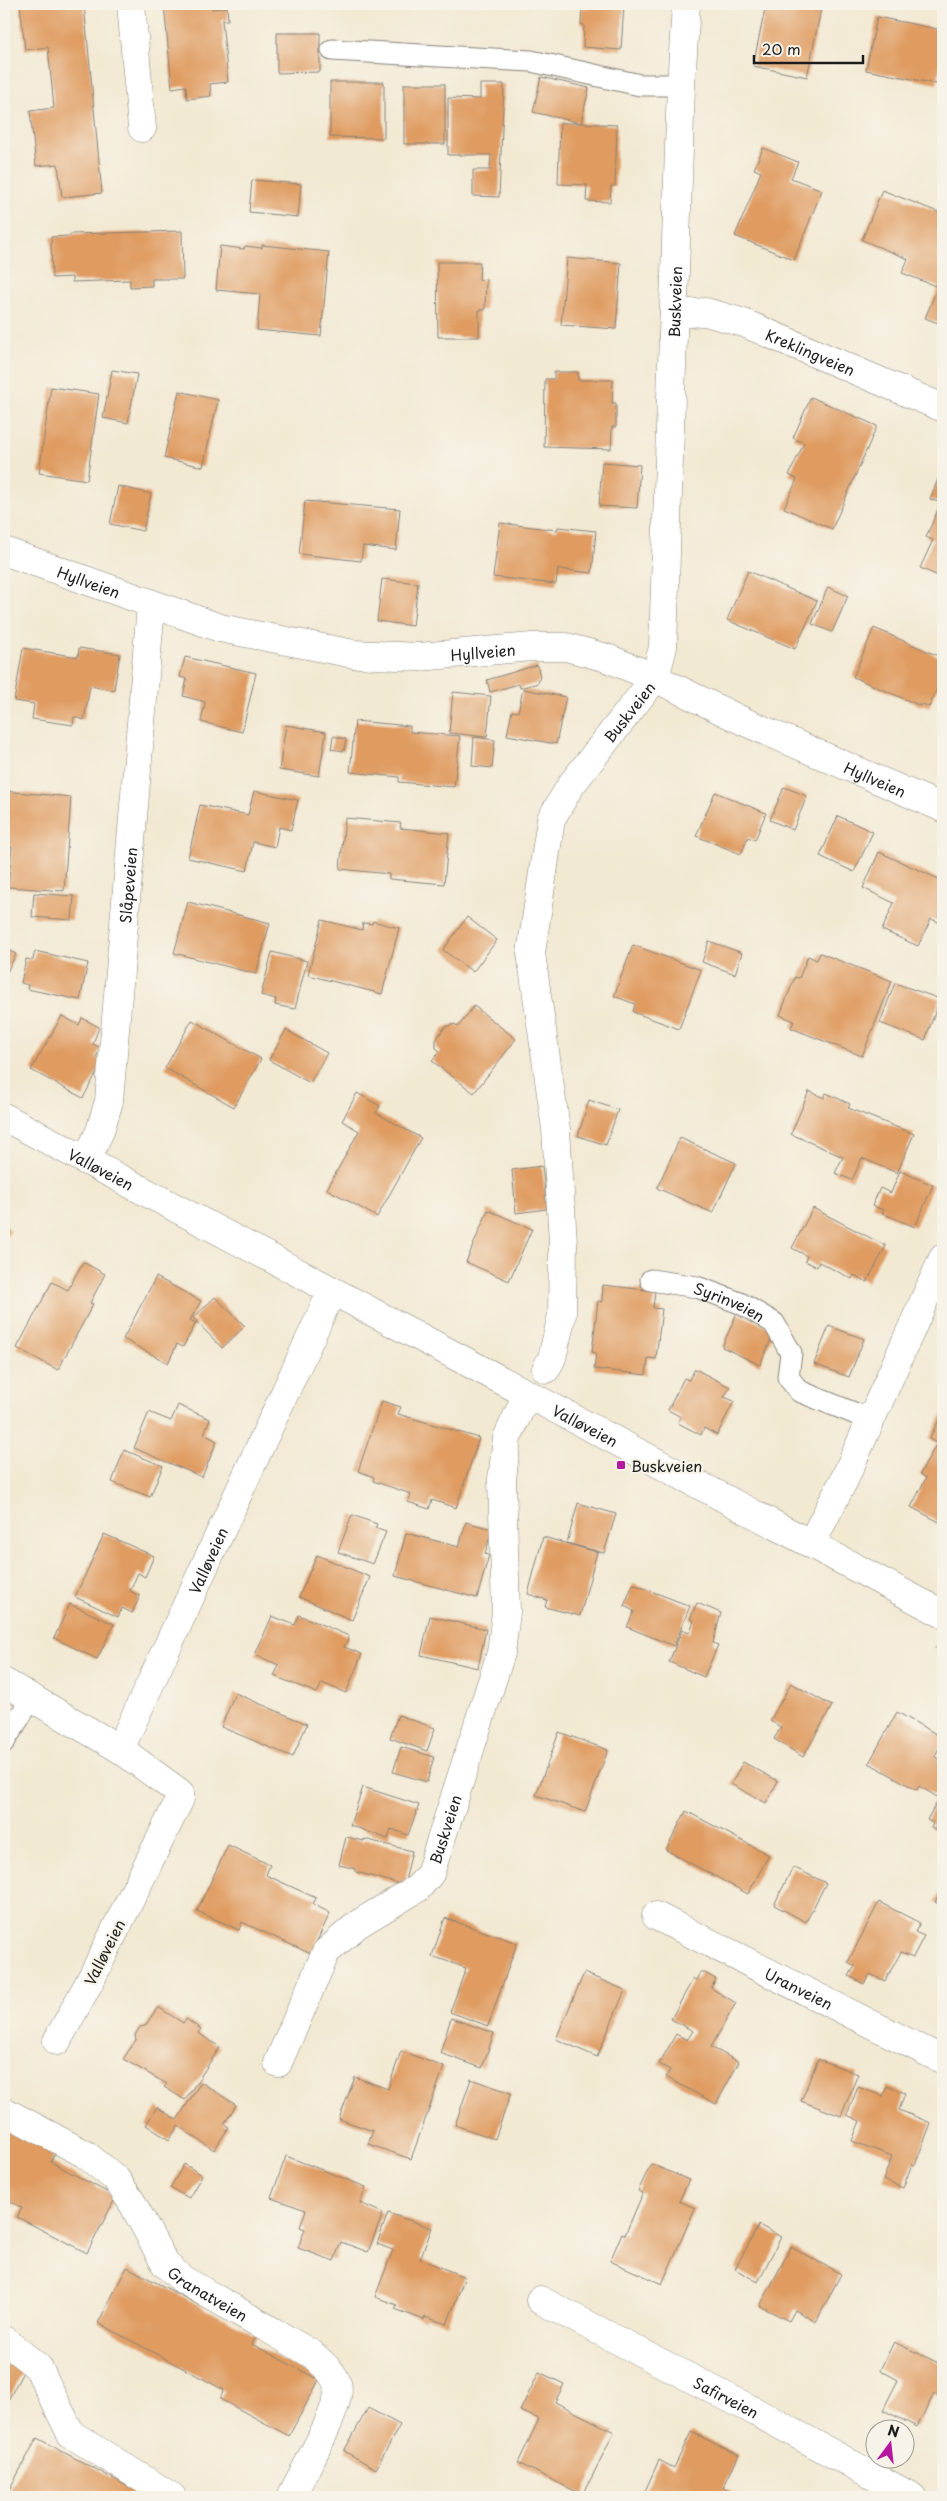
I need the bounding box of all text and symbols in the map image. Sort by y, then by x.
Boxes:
scale bar [754,32,863,64]
text: 20 m [762,37,801,60]
street label: Buskveien [661,266,687,338]
street label: Kreklingveien [762,322,859,381]
street label: Hyllveien [54,559,123,603]
street label: Hyllveien [449,637,516,666]
street label: Buskveien [598,676,660,747]
street label: Hyllveien [841,755,910,802]
street label: Slåpeveien [113,846,142,924]
street label: Valløveien [64,1142,138,1195]
street label: Syrinveien [691,1275,769,1327]
street label: Valløveien [549,1398,622,1452]
place label: Buskveien [631,1454,702,1477]
marker: Buskveien [615,1459,627,1471]
street label: Valløveien [182,1523,233,1597]
street label: Buskveien [423,1792,466,1867]
street label: Valløveien [78,1915,130,1989]
street label: Uranveien [761,1961,837,2015]
street label: Granatveien [163,2260,252,2326]
street label: Safirveien [690,2370,763,2423]
north arrow [864,2418,914,2468]
text: N [885,2419,902,2443]

